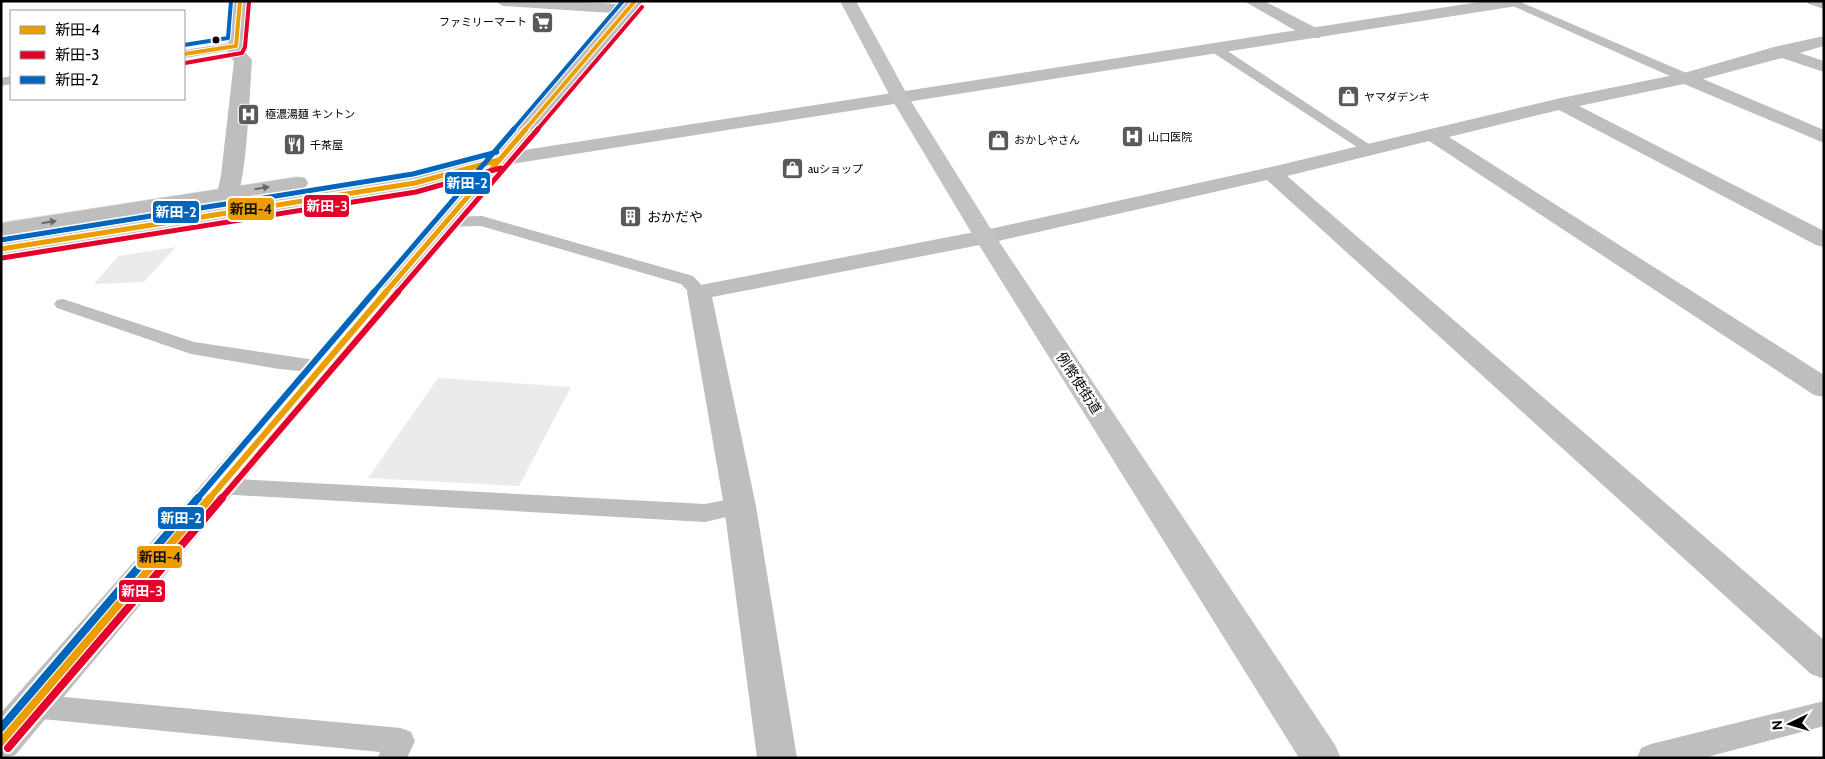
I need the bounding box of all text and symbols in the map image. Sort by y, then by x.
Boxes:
legend [10,10,185,100]
supermarket icon: ファミリーマート [531,10,555,34]
place label: ファミリーマート [439,15,527,29]
text: 新田-4 [55,21,100,39]
unlabelled marker [211,35,221,45]
text: 新田-3 [55,46,99,64]
text: 新田-2 [55,71,99,89]
shop icon: ヤマダデンキ [1336,85,1360,109]
place label: ヤマダデンキ [1364,90,1430,104]
hospital icon: 極濃湯麺 キントン [237,102,261,126]
place label: 極濃湯麺 キントン [265,107,355,121]
hospital icon: 山口医院 [1120,125,1144,149]
shop icon: おかしやさん [986,128,1010,152]
place label: 山口医院 [1148,130,1192,144]
restaurant icon: 千茶屋 [282,133,306,157]
place label: おかしやさん [1014,133,1080,147]
place label: 千茶屋 [310,138,343,152]
shop icon: auショップ [780,157,804,181]
place label: auショップ [808,162,863,176]
line badge: 新田-2 [444,171,491,195]
text: 新田-2 [446,174,488,192]
one-way arrow [254,184,270,192]
line badge: 新田-3 [303,194,350,218]
line badge: 新田-4 [227,197,275,221]
text: 新田-3 [306,197,348,215]
line badge: 新田-2 [152,200,200,224]
text: 新田-4 [230,200,272,218]
text: 新田-2 [155,203,197,221]
building icon: おかだや [619,205,643,229]
place label: おかだや [647,208,703,226]
one-way arrow [42,218,58,226]
street label: 例幣使街道 [1052,349,1106,417]
line badge: 新田-2 [157,506,205,530]
text: 新田-2 [160,509,202,527]
line badge: 新田-4 [136,545,183,569]
text: 新田-4 [139,548,181,566]
line badge: 新田-3 [118,579,166,603]
text: 新田-3 [121,582,163,600]
north arrow [1765,699,1815,749]
text: N [1768,719,1786,731]

